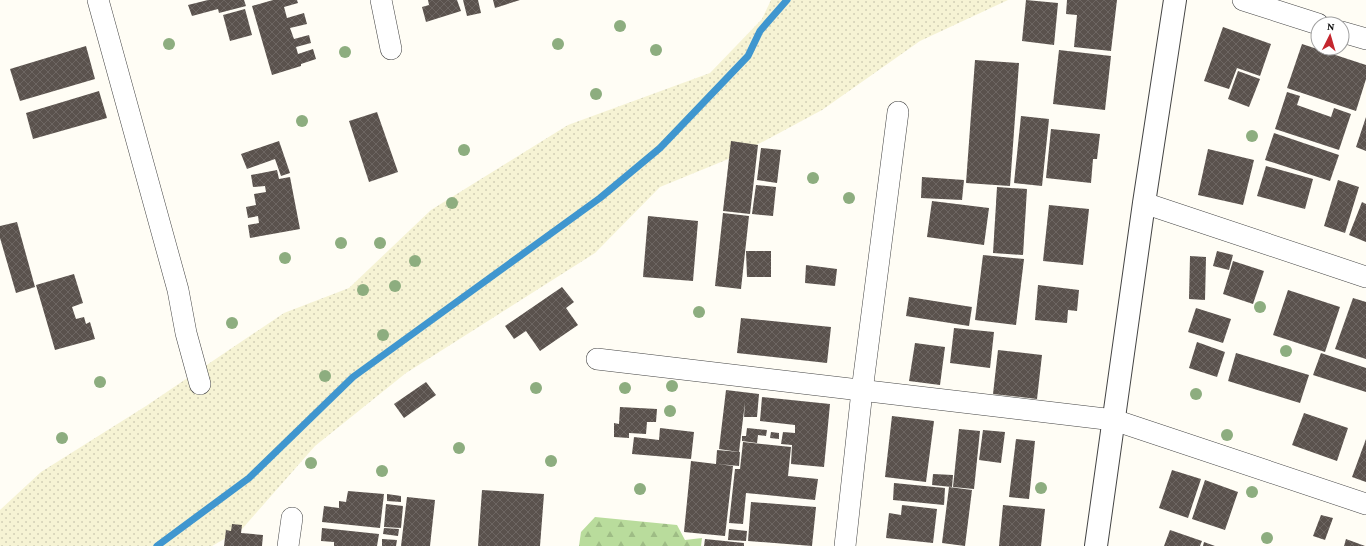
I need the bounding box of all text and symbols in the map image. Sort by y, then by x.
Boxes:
north arrow [1310,16,1350,56]
text: N [1327,20,1336,32]

